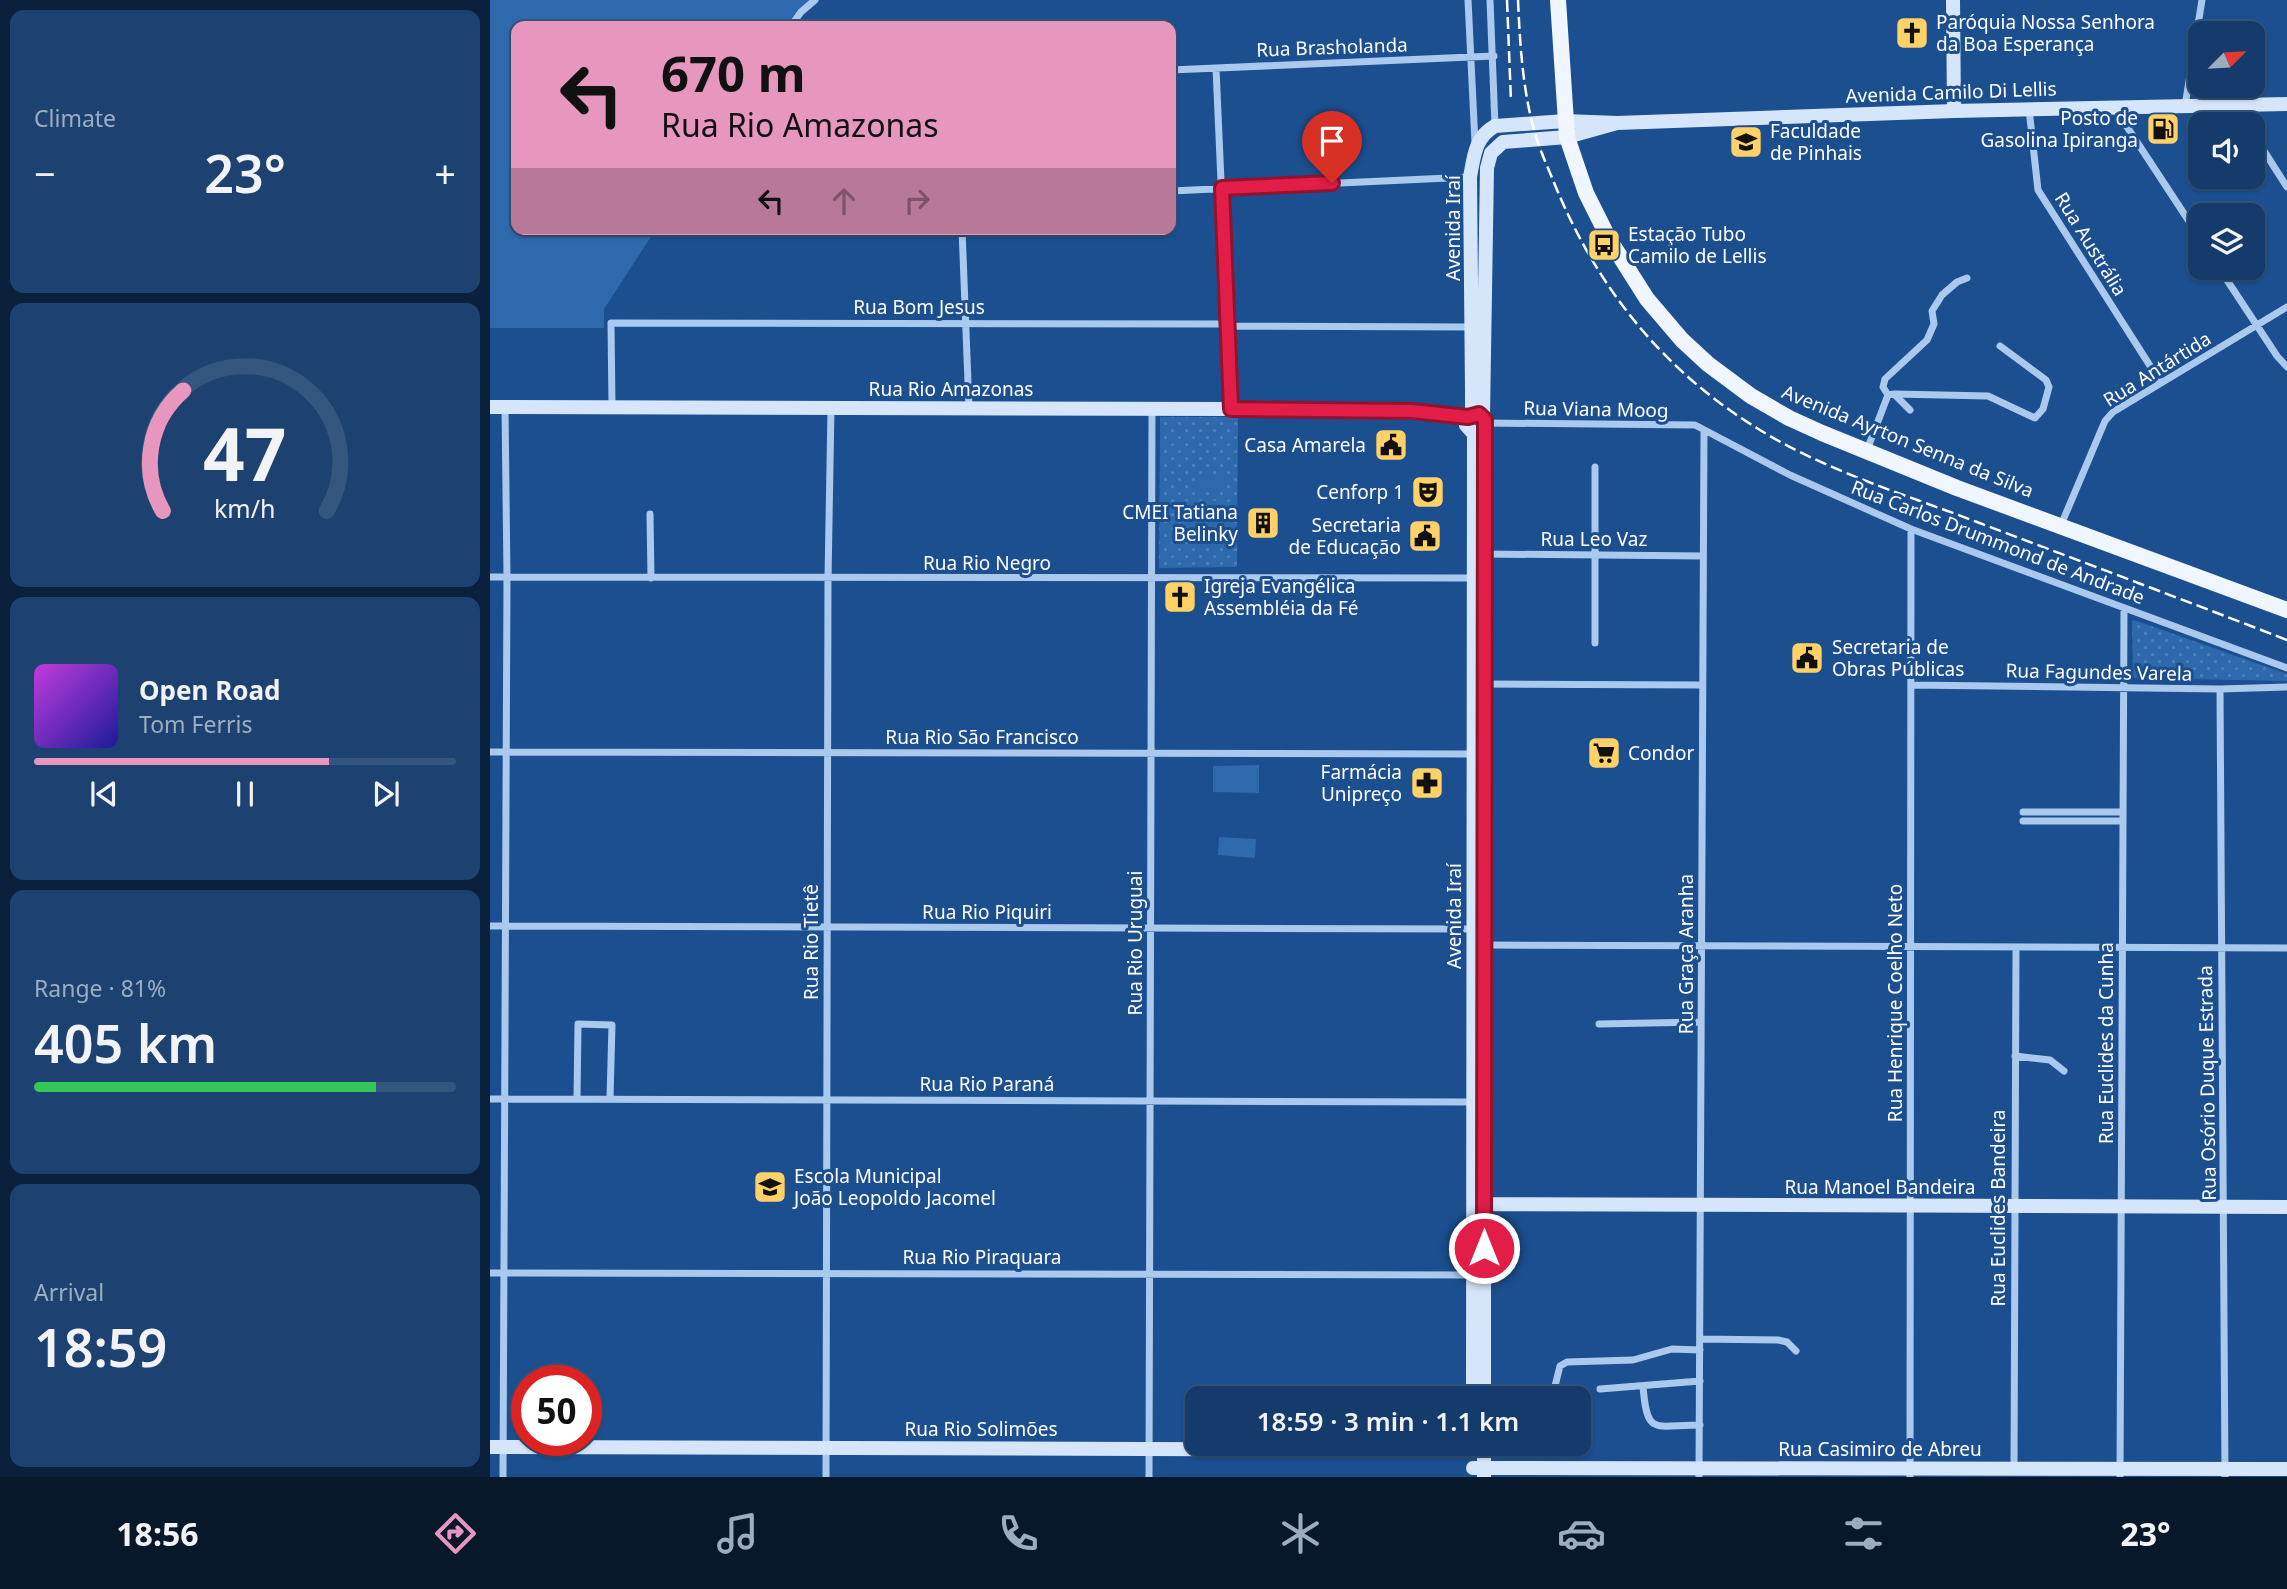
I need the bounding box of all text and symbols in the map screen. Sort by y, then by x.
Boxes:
place label: Paróquia Nossa Senhora da Boa Esperança [1936,9,2155,57]
church icon: Paróquia Nossa Senhora da Boa Esperança [1893,14,1931,52]
north arrow [2188,21,2264,98]
map controls [2188,21,2265,280]
street label: Rua Brasholanda [1256,31,1408,63]
text: 670 m [661,40,806,106]
icon: left [546,49,637,140]
street label: Avenida Camilo Di Lellis [1845,75,2057,109]
text: Climate [34,102,116,134]
text: Rua Rio Amazonas [661,103,939,146]
place label: Posto de Gasolina Ipiranga [1981,105,2138,153]
fuel station icon: Posto de Gasolina Ipiranga [2144,110,2182,148]
pin [1302,111,1362,183]
button: sound [2188,112,2265,189]
place label: Faculdade de Pinhais [1770,118,1862,166]
icon: arrive [1313,122,1351,160]
school or university icon: Faculdade de Pinhais [1727,123,1765,161]
text: 23° [204,137,286,208]
text: − [34,147,56,199]
text: + [434,147,456,199]
street label: Avenida Iraí [1440,174,1466,281]
icon: left [752,182,790,220]
icon: ahead [825,182,863,220]
icon: right [898,182,936,220]
street label: Rua Austrália [2049,187,2133,301]
button: layers [2188,203,2265,280]
place label: Estação Tubo Camilo de Lellis [1628,221,1767,269]
bus stop icon: Estação Tubo Camilo de Lellis [1585,226,1623,264]
street label: Rua Bom Jesus [853,294,985,320]
street label: Rua Antártida [2098,326,2216,412]
street label: Rua Rio Amazonas [869,376,1033,402]
street label: Avenida Ayrton Senna da Silva [1778,379,2038,503]
street label: Rua Viana Moog [1523,395,1669,423]
text: 47 [203,404,287,503]
public building icon: Casa Amarela [1372,426,1410,464]
place label: Casa Amarela [1244,432,1366,458]
theatre icon: Cenforp 1 [1409,473,1447,511]
street label: Rua Carlos Drummond de Andrade [1848,474,2148,610]
place label: Cenforp 1 [1316,479,1404,505]
text: km/h [214,491,276,525]
place label: CMEI Tatiana Belinky [1122,499,1238,547]
building icon: CMEI Tatiana Belinky [1244,504,1282,542]
place label: Secretaria de Educação [1289,512,1401,560]
public building icon: Secretaria de Educação [1406,517,1444,555]
street label: Rua Leo Vaz [1541,526,1648,552]
street label: Rua Rio Negro [923,550,1051,576]
place label: Igreja Evangélica Assembléia da Fé [1204,573,1359,621]
church icon: Igreja Evangélica Assembléia da Fé [1161,578,1199,616]
place label: Secretaria de Obras Públicas [1832,634,1964,682]
public building icon: Secretaria de Obras Públicas [1788,639,1826,677]
street label: Rua Fagundes Varela [2005,657,2193,687]
text: Open Road [139,672,281,708]
text: Tom Ferris [139,708,252,740]
street label: Rua Rio São Francisco [885,724,1079,750]
supermarket icon: Condor [1585,734,1623,772]
place label: Condor [1628,740,1694,766]
place label: Farmácia Unipreço [1321,759,1402,807]
pharmacy icon: Farmácia Unipreço [1408,764,1446,802]
icon: previous [85,775,123,813]
icon: pause [226,775,264,813]
icon: next [367,775,405,813]
street label: Avenida Iraí [1441,862,1467,969]
street label: Rua Rio Uruguai [1122,871,1148,1015]
street label: Rua Graça Aranha [1673,874,1699,1034]
street label: Rua Rio Tietê [798,884,824,1000]
street label: Rua Henrique Coelho Neto [1882,884,1908,1122]
street label: Rua Rio Piquiri [922,899,1052,925]
street label: Rua Euclides da Cunha [2093,942,2119,1144]
street label: Rua Osório Duque Estrada [2192,965,2222,1201]
text: Range · 81% [34,972,166,1004]
text: 405 km [34,1007,217,1078]
street label: Rua Rio Paraná [920,1071,1055,1097]
street label: Rua Euclides Bandeira [1985,1109,2011,1307]
place label: Escola Municipal João Leopoldo Jacomel [792,1163,996,1211]
school or university icon: Escola Municipal João Leopoldo Jacomel [751,1168,789,1206]
street label: Rua Manoel Bandeira [1784,1174,1976,1200]
position arrow [1447,1211,1521,1285]
street label: Rua Rio Piraquara [902,1244,1062,1270]
text: Arrival [34,1276,104,1308]
text: 18:59 [34,1311,167,1382]
speed limit sign: 50 [511,1365,602,1456]
text: 18:59 · 3 min · 1.1 km [1257,1403,1519,1439]
street label: Rua Rio Solimões [904,1416,1058,1442]
street label: Rua Casimiro de Abreu [1778,1436,1982,1462]
icon: directions [431,1509,480,1558]
icon: music [713,1509,762,1558]
icon: phone [994,1509,1043,1558]
icon: climate [1276,1509,1325,1558]
icon: car [1557,1509,1606,1558]
icon: filters [1839,1509,1888,1558]
text: 18:56 [116,1512,199,1555]
text: 23° [2120,1512,2171,1555]

